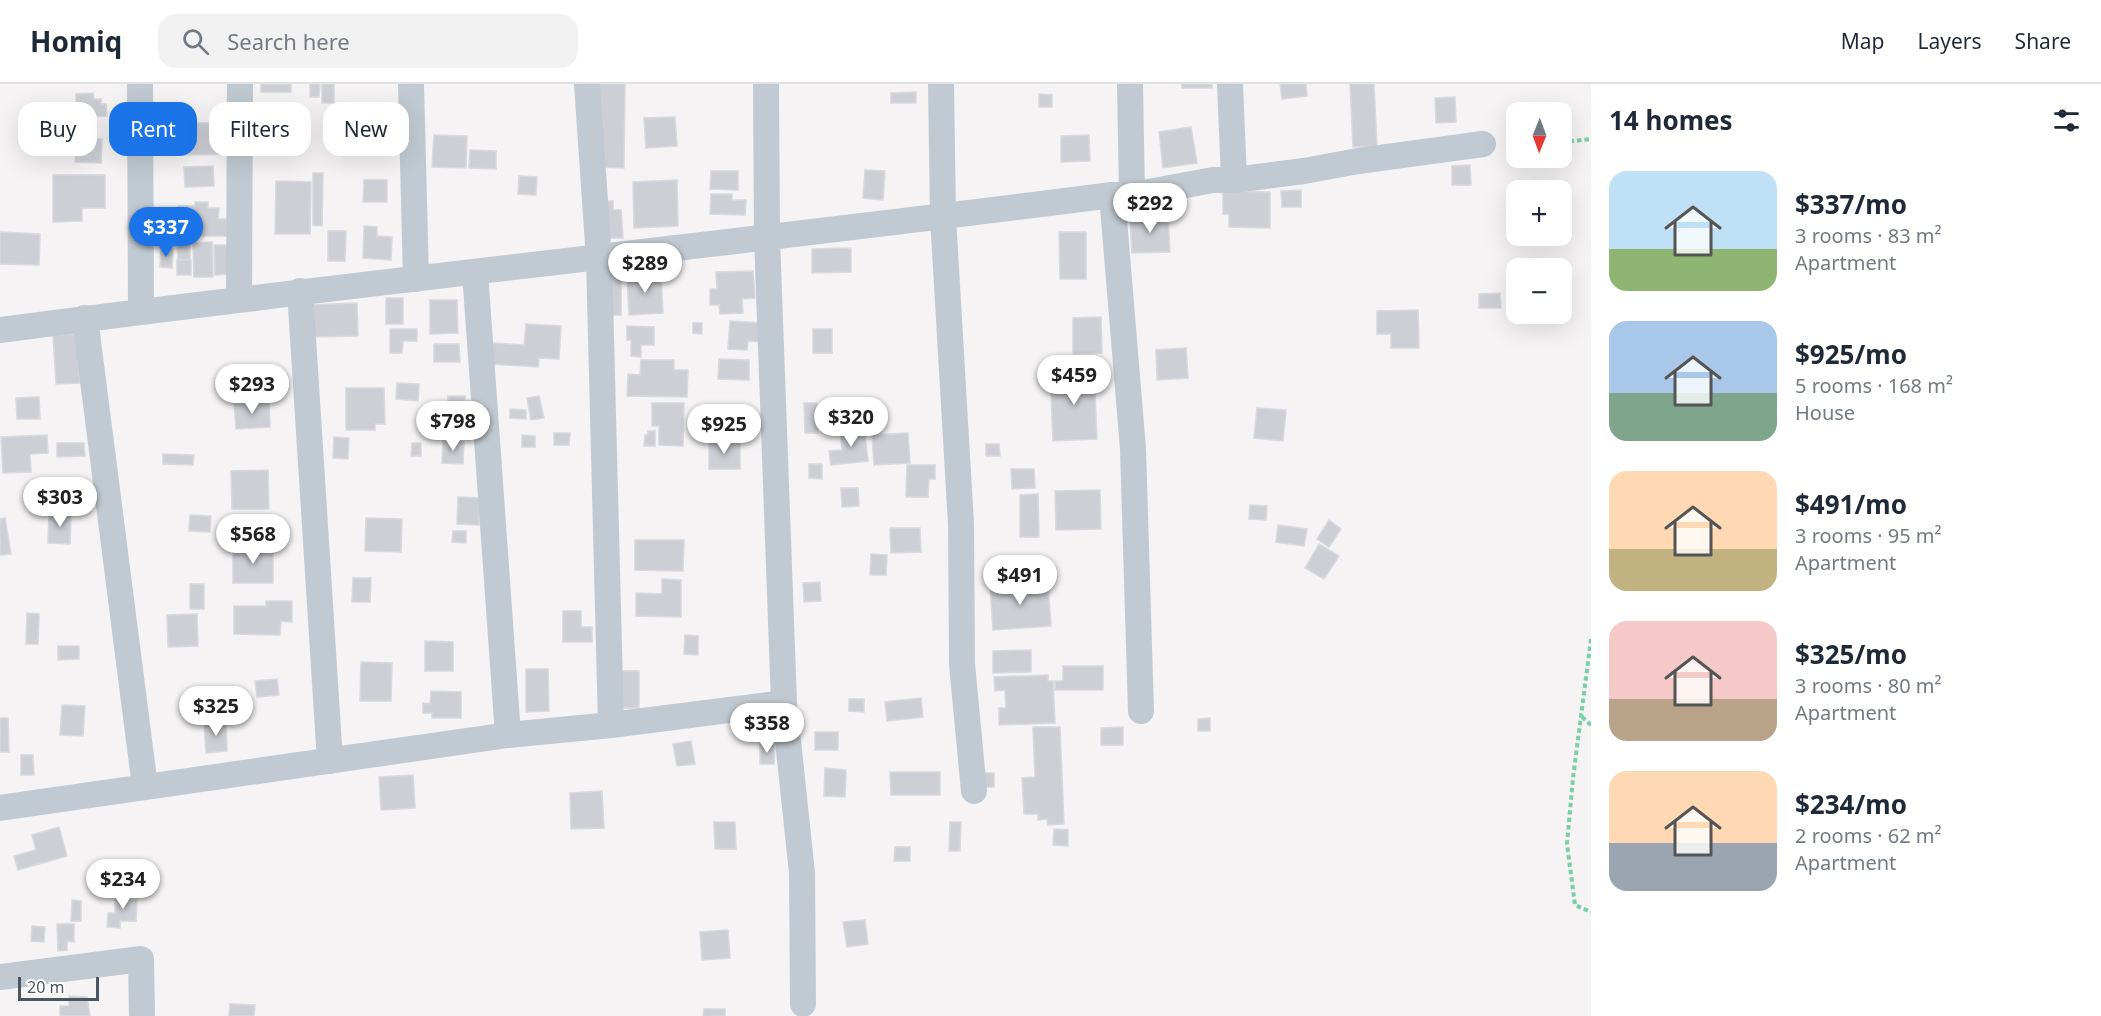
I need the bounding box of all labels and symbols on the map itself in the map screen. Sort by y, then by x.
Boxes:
north arrow [1506,102,1572,168]
pin: $292 [1114,183,1186,234]
pin: $337 [130,207,202,258]
pin: $289 [609,243,681,294]
pin: $459 [1038,355,1110,406]
pin: $293 [216,364,288,415]
pin: $320 [815,397,887,448]
pin: $798 [417,401,489,452]
pin: $925 [688,404,760,455]
pin: $303 [24,477,96,528]
pin: $568 [217,514,289,565]
pin: $491 [984,555,1056,606]
pin: $325 [180,686,252,737]
pin: $358 [731,703,803,754]
pin: $234 [87,859,159,910]
scale bar [18,974,99,1002]

